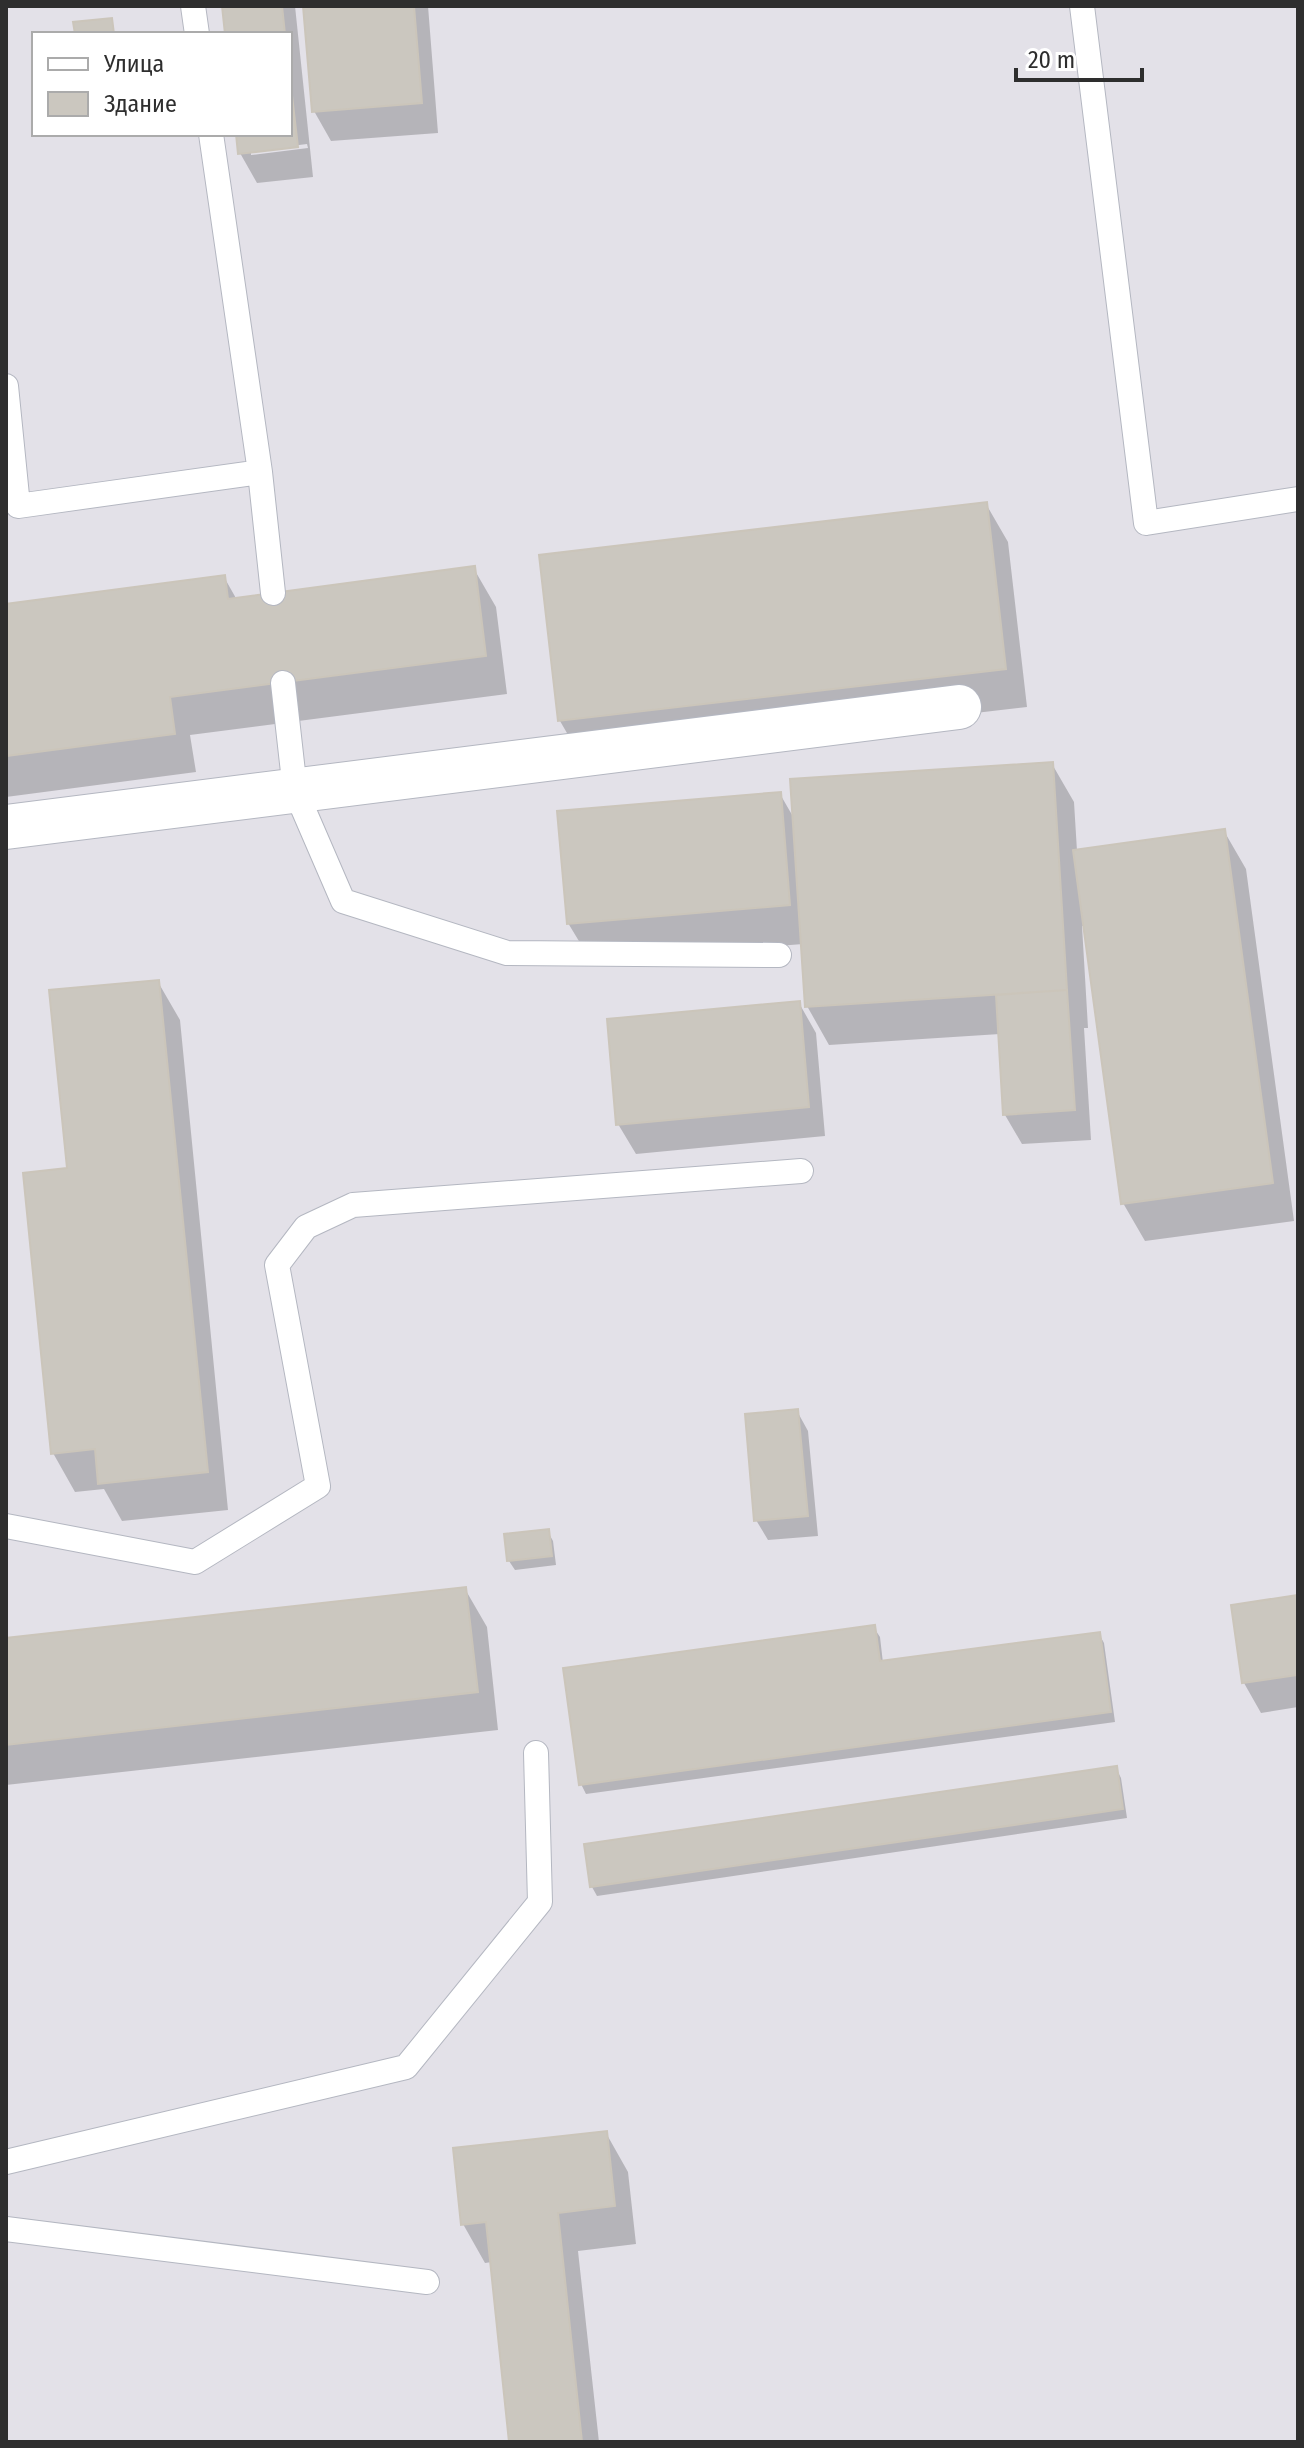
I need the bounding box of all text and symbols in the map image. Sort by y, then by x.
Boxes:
legend [32,32,292,136]
scale bar [1016,32,1142,82]
text: 20 m [1028,46,1075,74]
text: Улица [103,50,164,78]
text: Здание [104,90,177,118]

